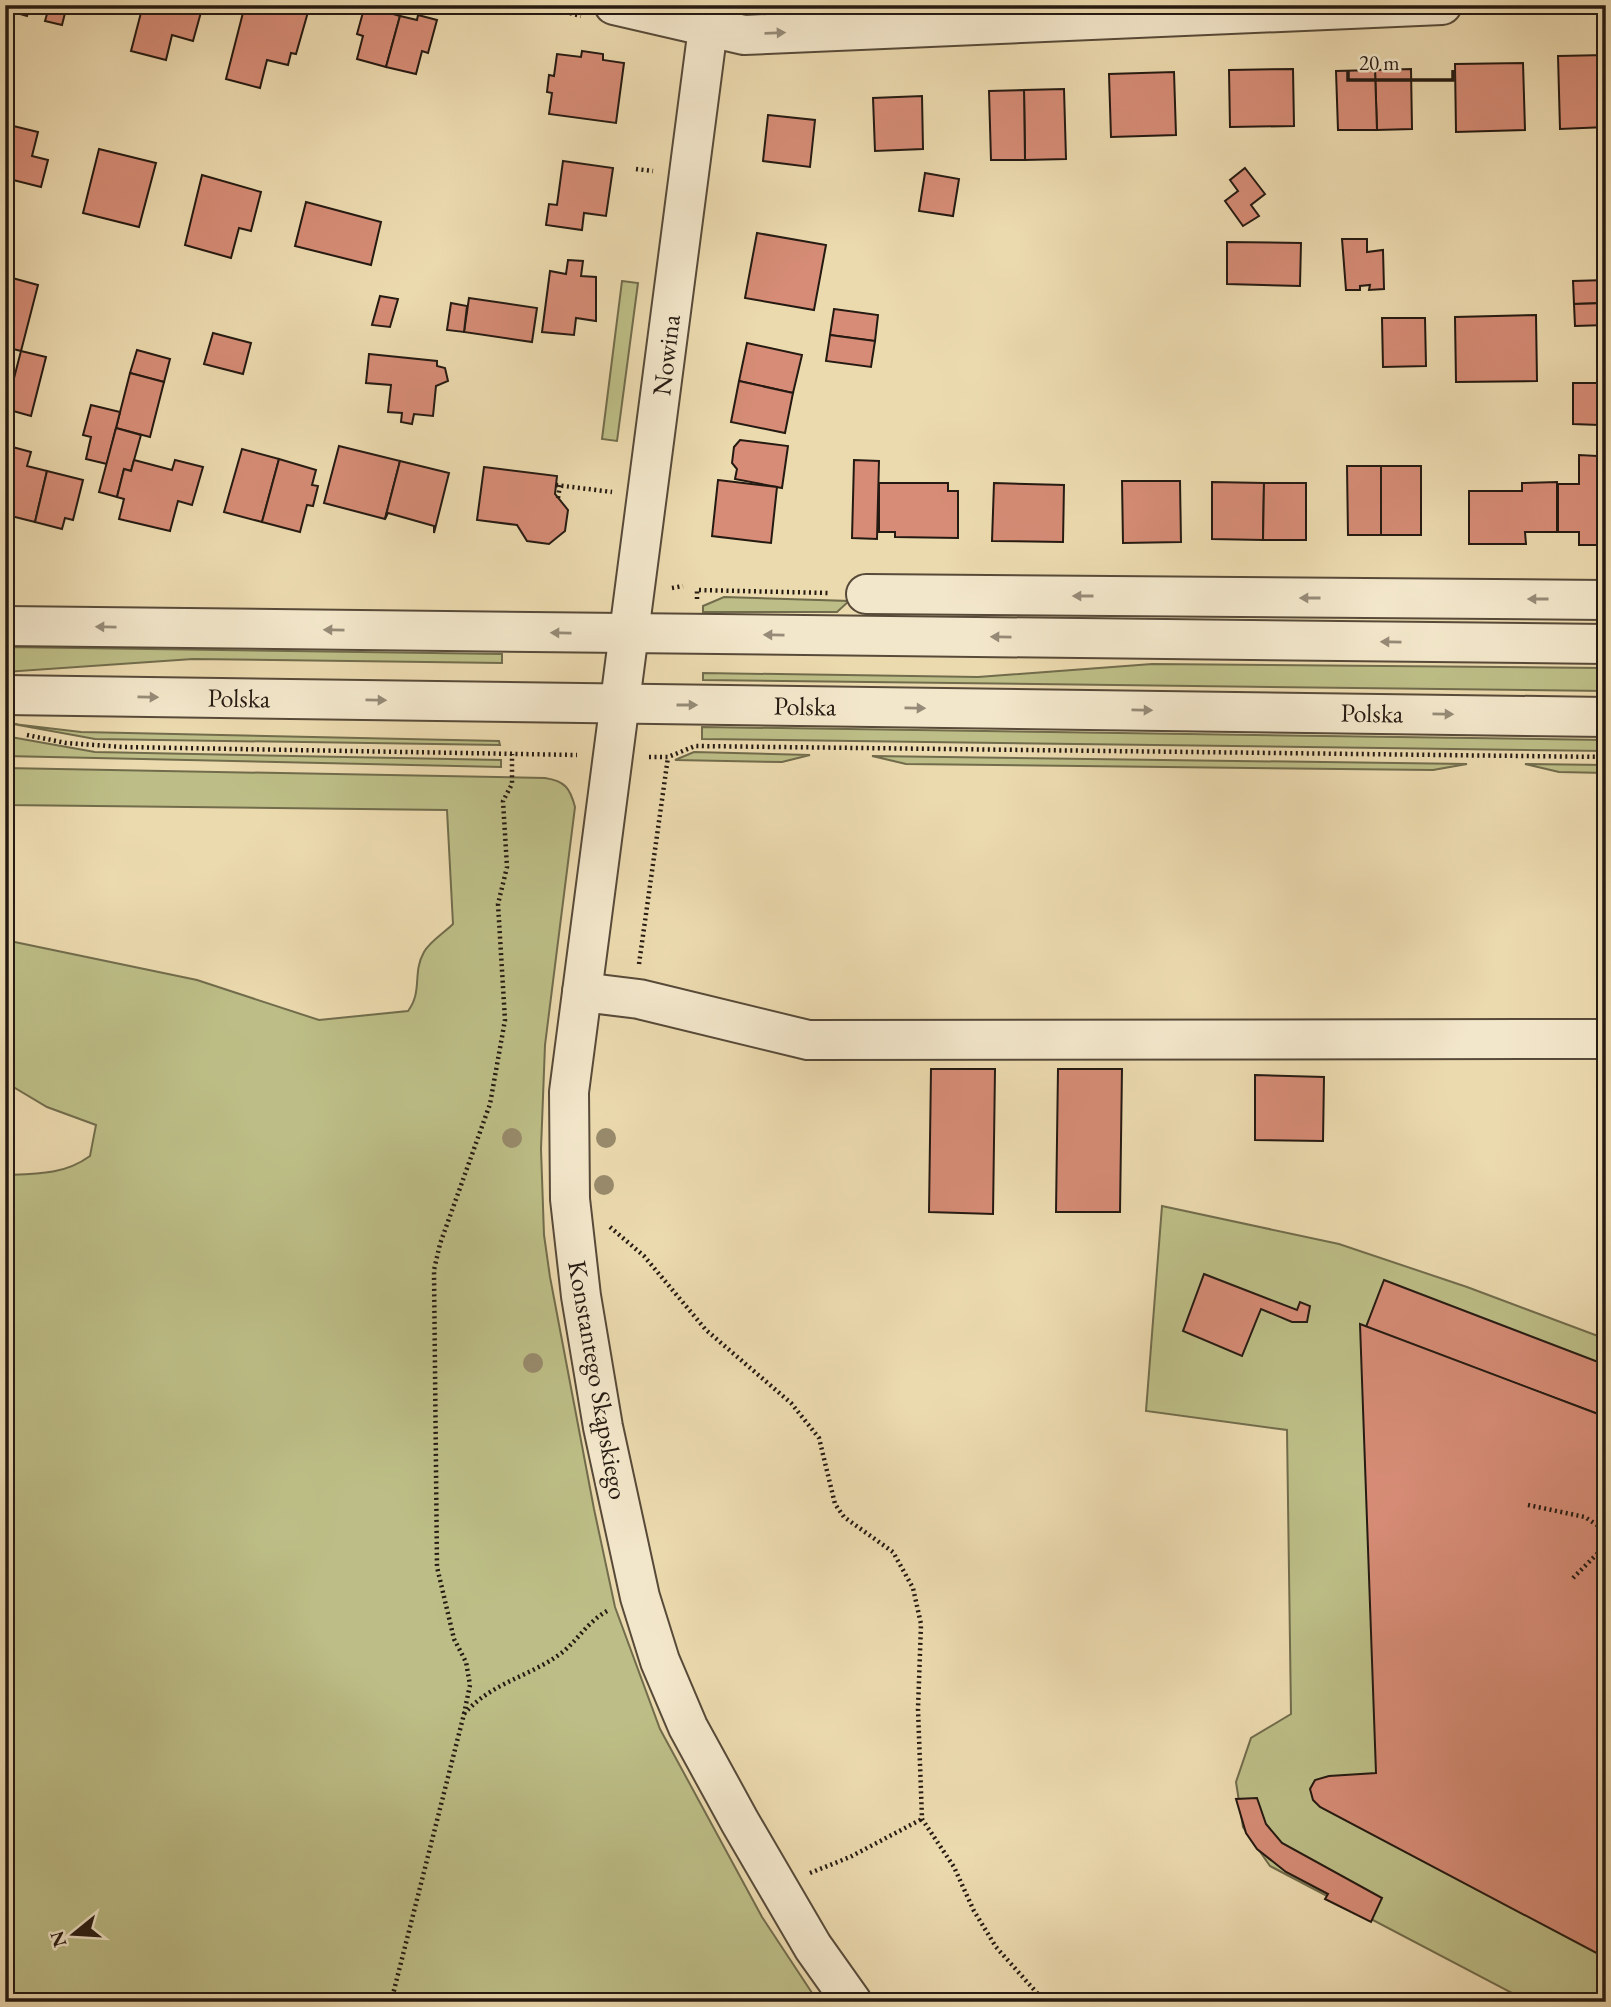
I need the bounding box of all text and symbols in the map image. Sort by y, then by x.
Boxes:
one-way arrow [765,28,787,39]
scale bar [1348,38,1454,82]
text: 20 m [1359,49,1400,76]
street label: Nowina [644,312,688,397]
one-way arrow [1071,590,1093,602]
one-way arrow [1299,592,1321,603]
one-way arrow [1526,593,1548,605]
one-way arrow [95,621,117,633]
one-way arrow [322,624,344,635]
one-way arrow [550,627,572,639]
one-way arrow [762,629,784,641]
one-way arrow [990,631,1012,643]
one-way arrow [1379,636,1401,647]
street label: Polska [207,680,271,716]
street label: Polska [773,688,837,724]
one-way arrow [138,691,160,703]
one-way arrow [365,695,387,706]
street label: Polska [1340,695,1404,731]
one-way arrow [677,699,699,711]
one-way arrow [904,702,926,714]
one-way arrow [1132,705,1154,716]
one-way arrow [1433,709,1455,720]
street label: Konstantego Skąpskiego [560,1258,636,1502]
north arrow [38,1898,108,1968]
text: N [44,1927,73,1950]

